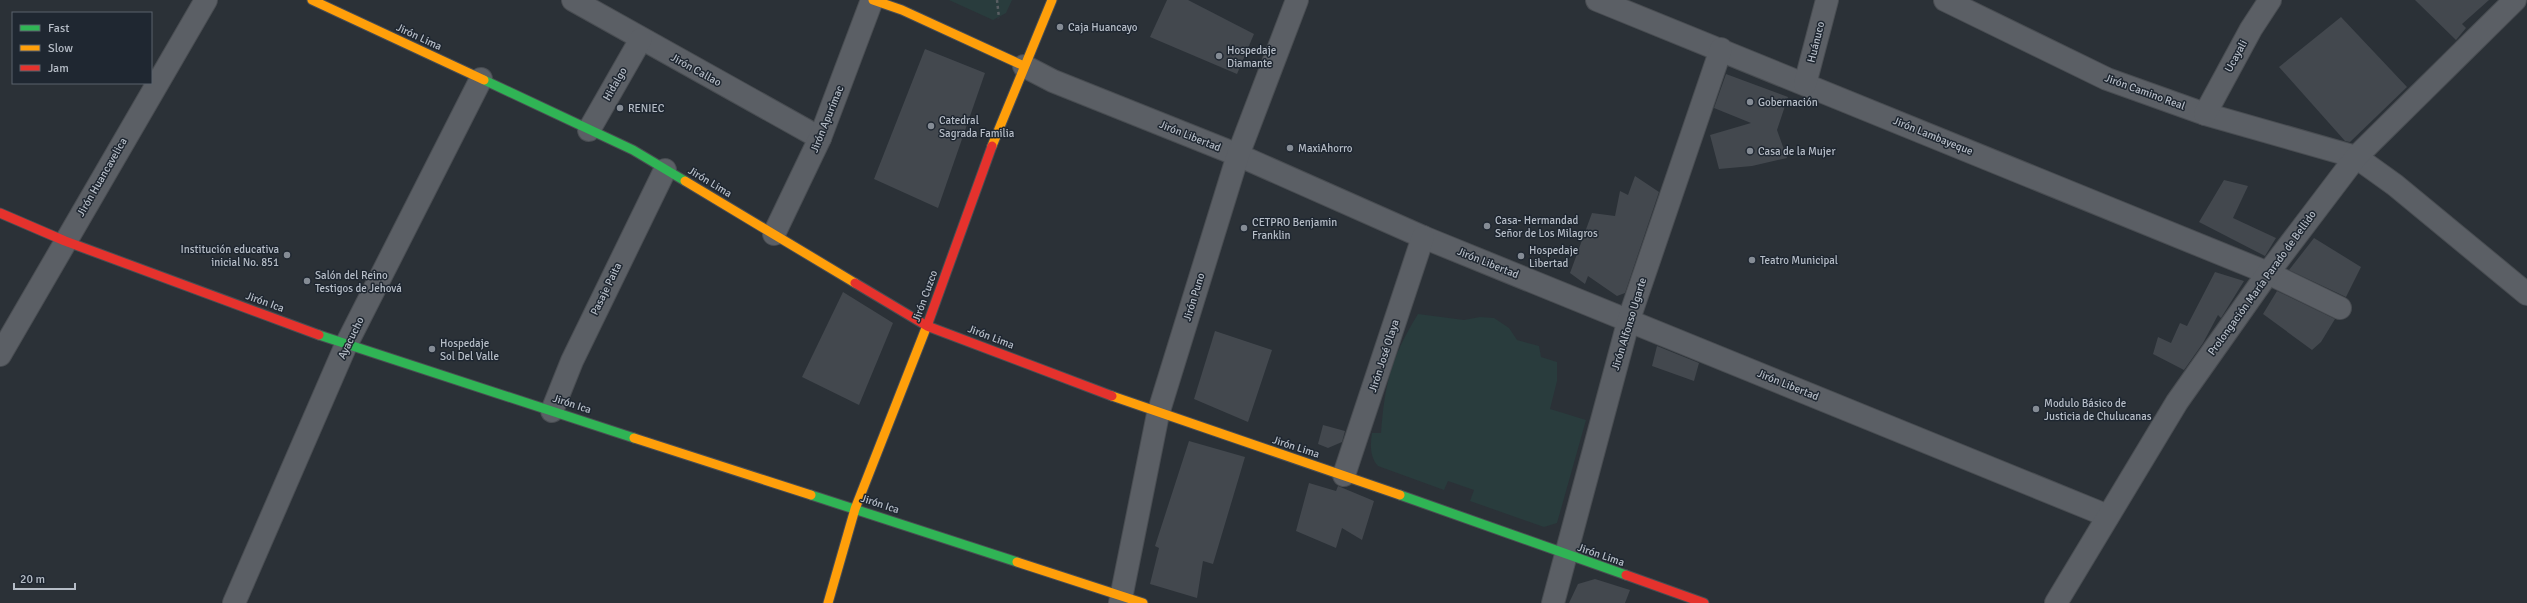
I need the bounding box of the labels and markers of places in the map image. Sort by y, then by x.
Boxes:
place label: Caja Huancayo [1068,21,1138,34]
marker: Caja Huancayo [1055,22,1065,32]
place label: Hospedaje Diamante [1227,44,1276,70]
marker: Hospedaje Diamante [1214,51,1224,61]
place label: Gobernación [1758,96,1818,109]
marker: Gobernación [1745,97,1755,107]
place label: RENIEC [628,102,665,115]
marker: RENIEC [615,103,625,113]
place label: Catedral Sagrada Familia [939,114,1015,140]
marker: Catedral Sagrada Familia [926,121,936,131]
place label: MaxiAhorro [1298,142,1353,155]
marker: MaxiAhorro [1285,143,1295,153]
place label: Casa de la Mujer [1758,145,1835,158]
marker: Casa de la Mujer [1745,146,1755,156]
place label: Casa- Hermandad Señor de Los Milagros [1495,214,1598,240]
place label: CETPRO Benjamin Franklin [1252,216,1337,242]
marker: Casa- Hermandad Señor de Los Milagros [1482,221,1492,231]
marker: CETPRO Benjamin Franklin [1239,223,1249,233]
place label: Institución educativa inicial No. 851 [180,243,279,269]
place label: Hospedaje Libertad [1529,244,1578,270]
marker: Institución educativa inicial No. 851 [282,250,292,260]
marker: Hospedaje Libertad [1516,251,1526,261]
place label: Teatro Municipal [1760,254,1838,267]
marker: Teatro Municipal [1747,255,1757,265]
place label: Salón del Reino Testigos de Jehová [315,269,402,295]
marker: Salón del Reino Testigos de Jehová [302,276,312,286]
place label: Hospedaje Sol Del Valle [440,337,499,363]
marker: Hospedaje Sol Del Valle [427,344,437,354]
place label: Modulo Básico de Justicia de Chulucanas [2044,397,2152,423]
marker: Modulo Básico de Justicia de Chulucanas [2031,404,2041,414]

